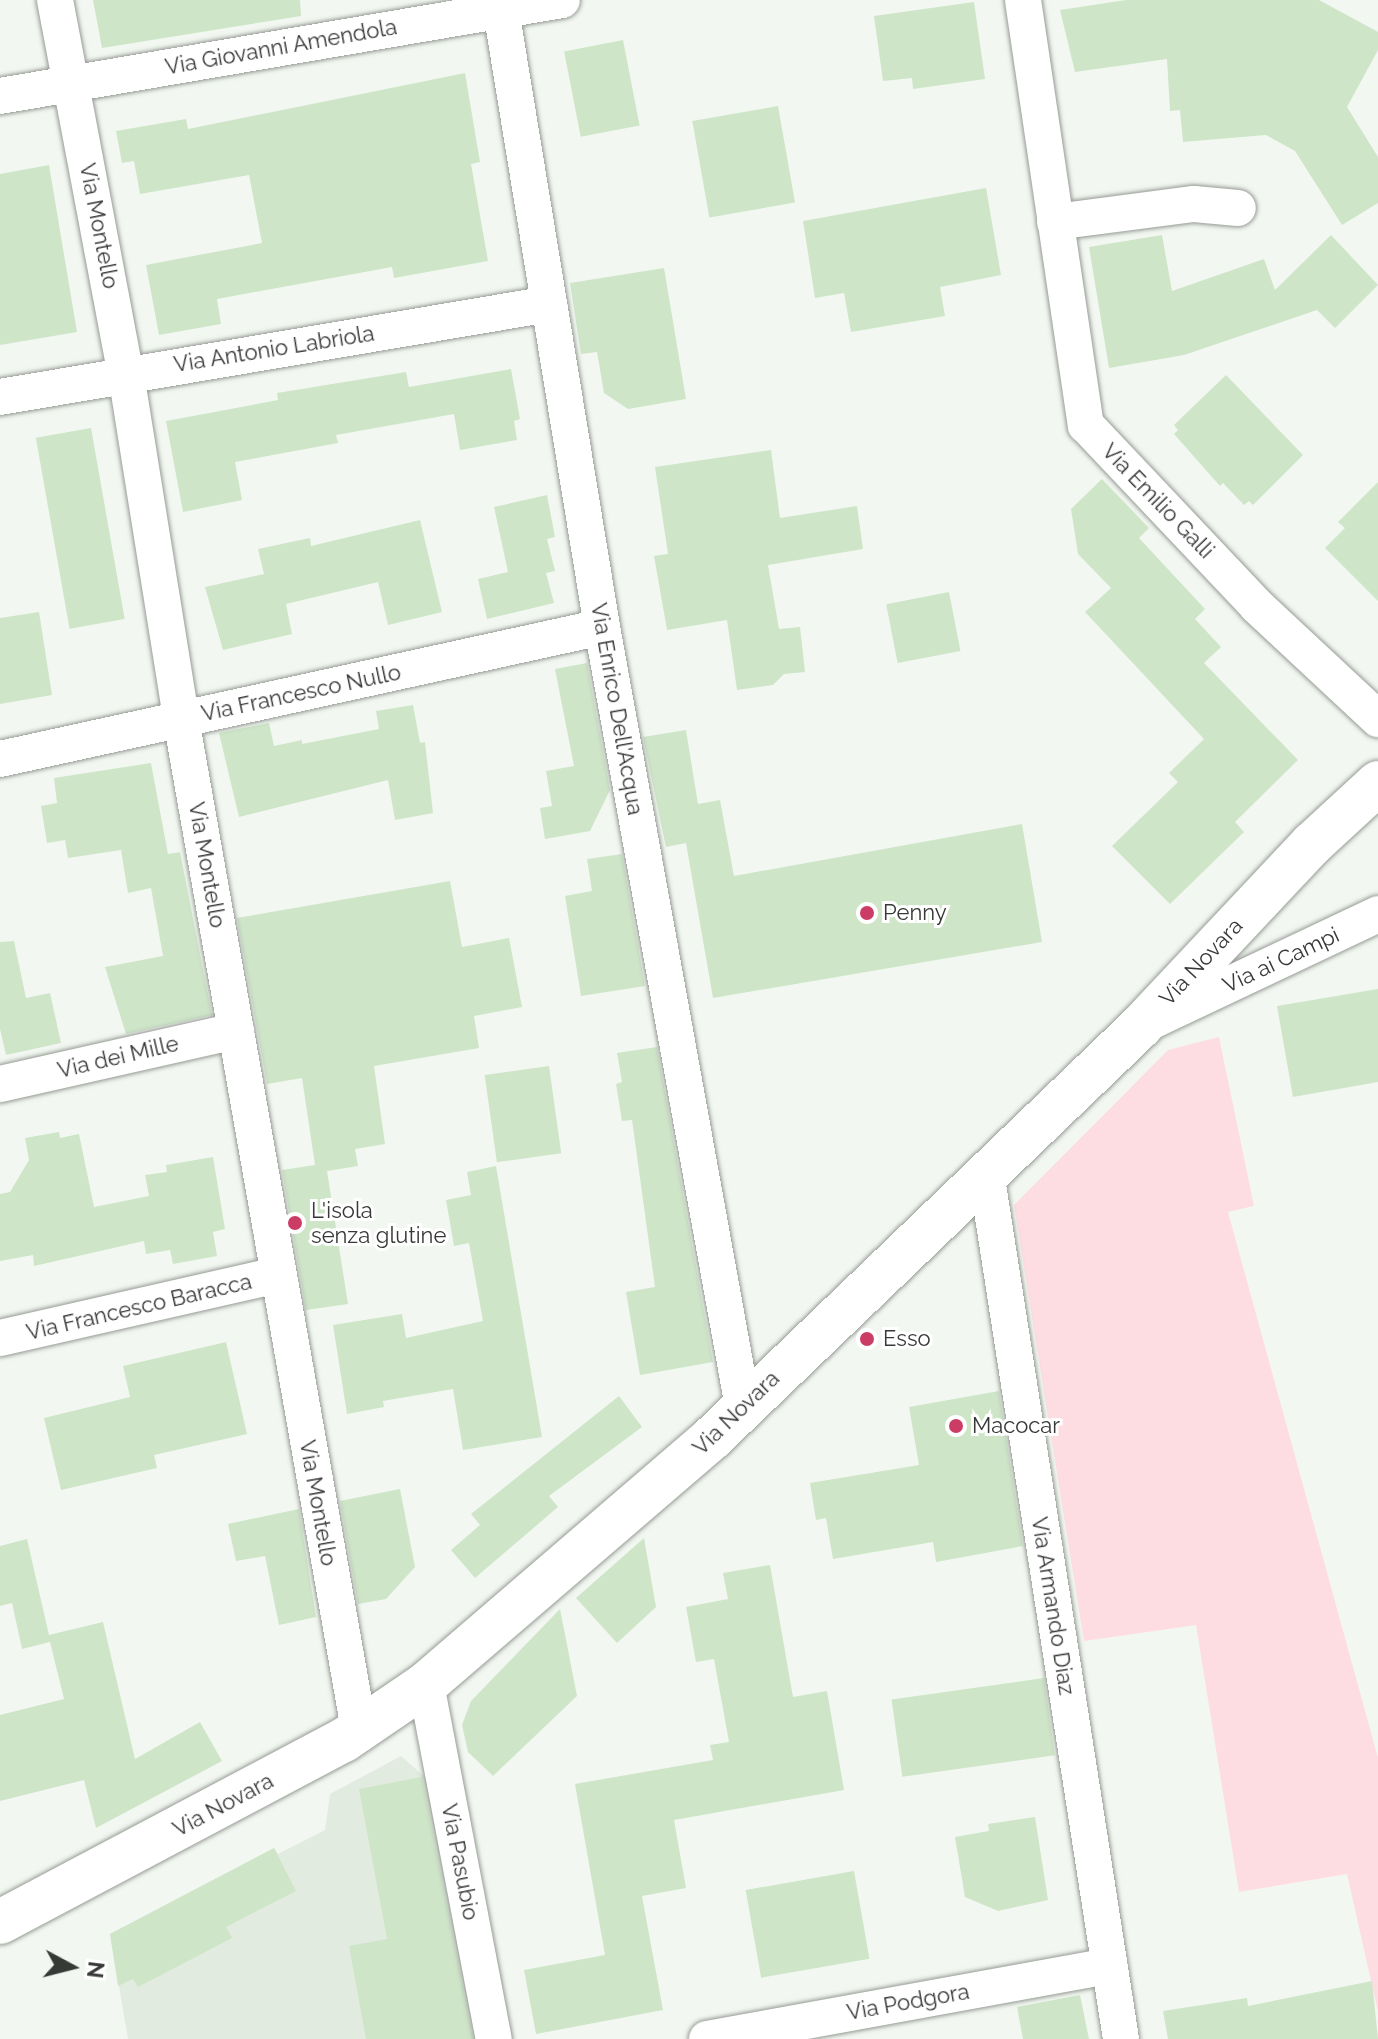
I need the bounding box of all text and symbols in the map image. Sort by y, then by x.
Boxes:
street label: Via Giovanni Amendola [163,14,399,80]
street label: Via Montello [74,161,124,291]
street label: Via Antonio Labriola [171,320,377,378]
street label: Via Emilio Galli [1097,438,1219,564]
street label: Via Enrico Dell'Acqua [585,601,649,817]
street label: Via Francesco Nullo [199,659,403,727]
street label: Via Montello [183,800,231,930]
place label: Penny [883,900,947,926]
marker: Penny [858,904,876,922]
street label: Via Novara [1154,913,1248,1011]
street label: Via ai Campi [1219,922,1343,998]
street label: Via dei Mille [55,1030,181,1084]
place label: L'isola senza glutine [311,1197,446,1248]
marker: L'isola senza glutine [286,1214,304,1232]
street label: Via Francesco Baracca [24,1268,254,1346]
place label: Esso [883,1326,931,1352]
marker: Esso [858,1330,876,1348]
street label: Via Novara [687,1365,785,1461]
place label: Macocar [972,1413,1060,1439]
marker: Macocar [947,1417,965,1435]
street label: Via Montello [294,1438,342,1568]
street label: Via Armando Diaz [1026,1515,1080,1697]
street label: Via Novara [168,1768,278,1842]
street label: Via Pasubio [436,1802,484,1922]
north arrow [32,1927,112,2007]
text: N [82,1960,110,1980]
street label: Via Podgora [845,1978,971,2026]

